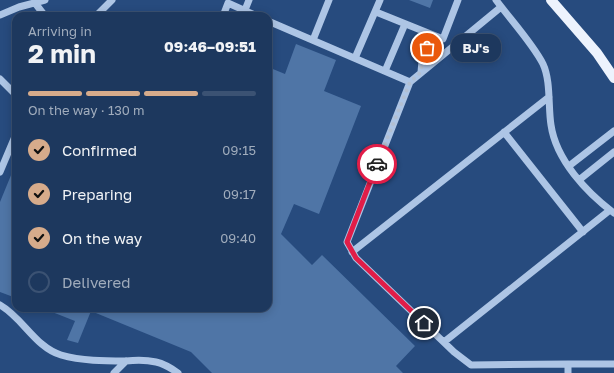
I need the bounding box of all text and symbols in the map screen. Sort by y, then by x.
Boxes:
text: Arriving in [28,23,92,39]
pin [410,31,444,65]
callout: BJ's [451,34,501,62]
text: 09:46–09:51 [164,37,256,55]
icon: bag [416,37,438,59]
text: 2 min [28,38,96,69]
text: BJ's [462,40,490,56]
text: On the way · 130 m [28,102,145,118]
icon: check [28,139,50,161]
text: Confirmed [62,141,137,159]
text: 09:15 [222,142,256,158]
courier [357,144,397,184]
icon: car [366,153,388,175]
icon: check [28,183,50,205]
text: Preparing [62,185,132,203]
text: 09:17 [223,186,256,202]
icon: check [28,227,50,249]
text: On the way [62,229,142,247]
text: 09:40 [220,230,256,246]
text: Delivered [62,273,130,291]
pin [407,306,441,340]
icon: home [413,312,435,334]

